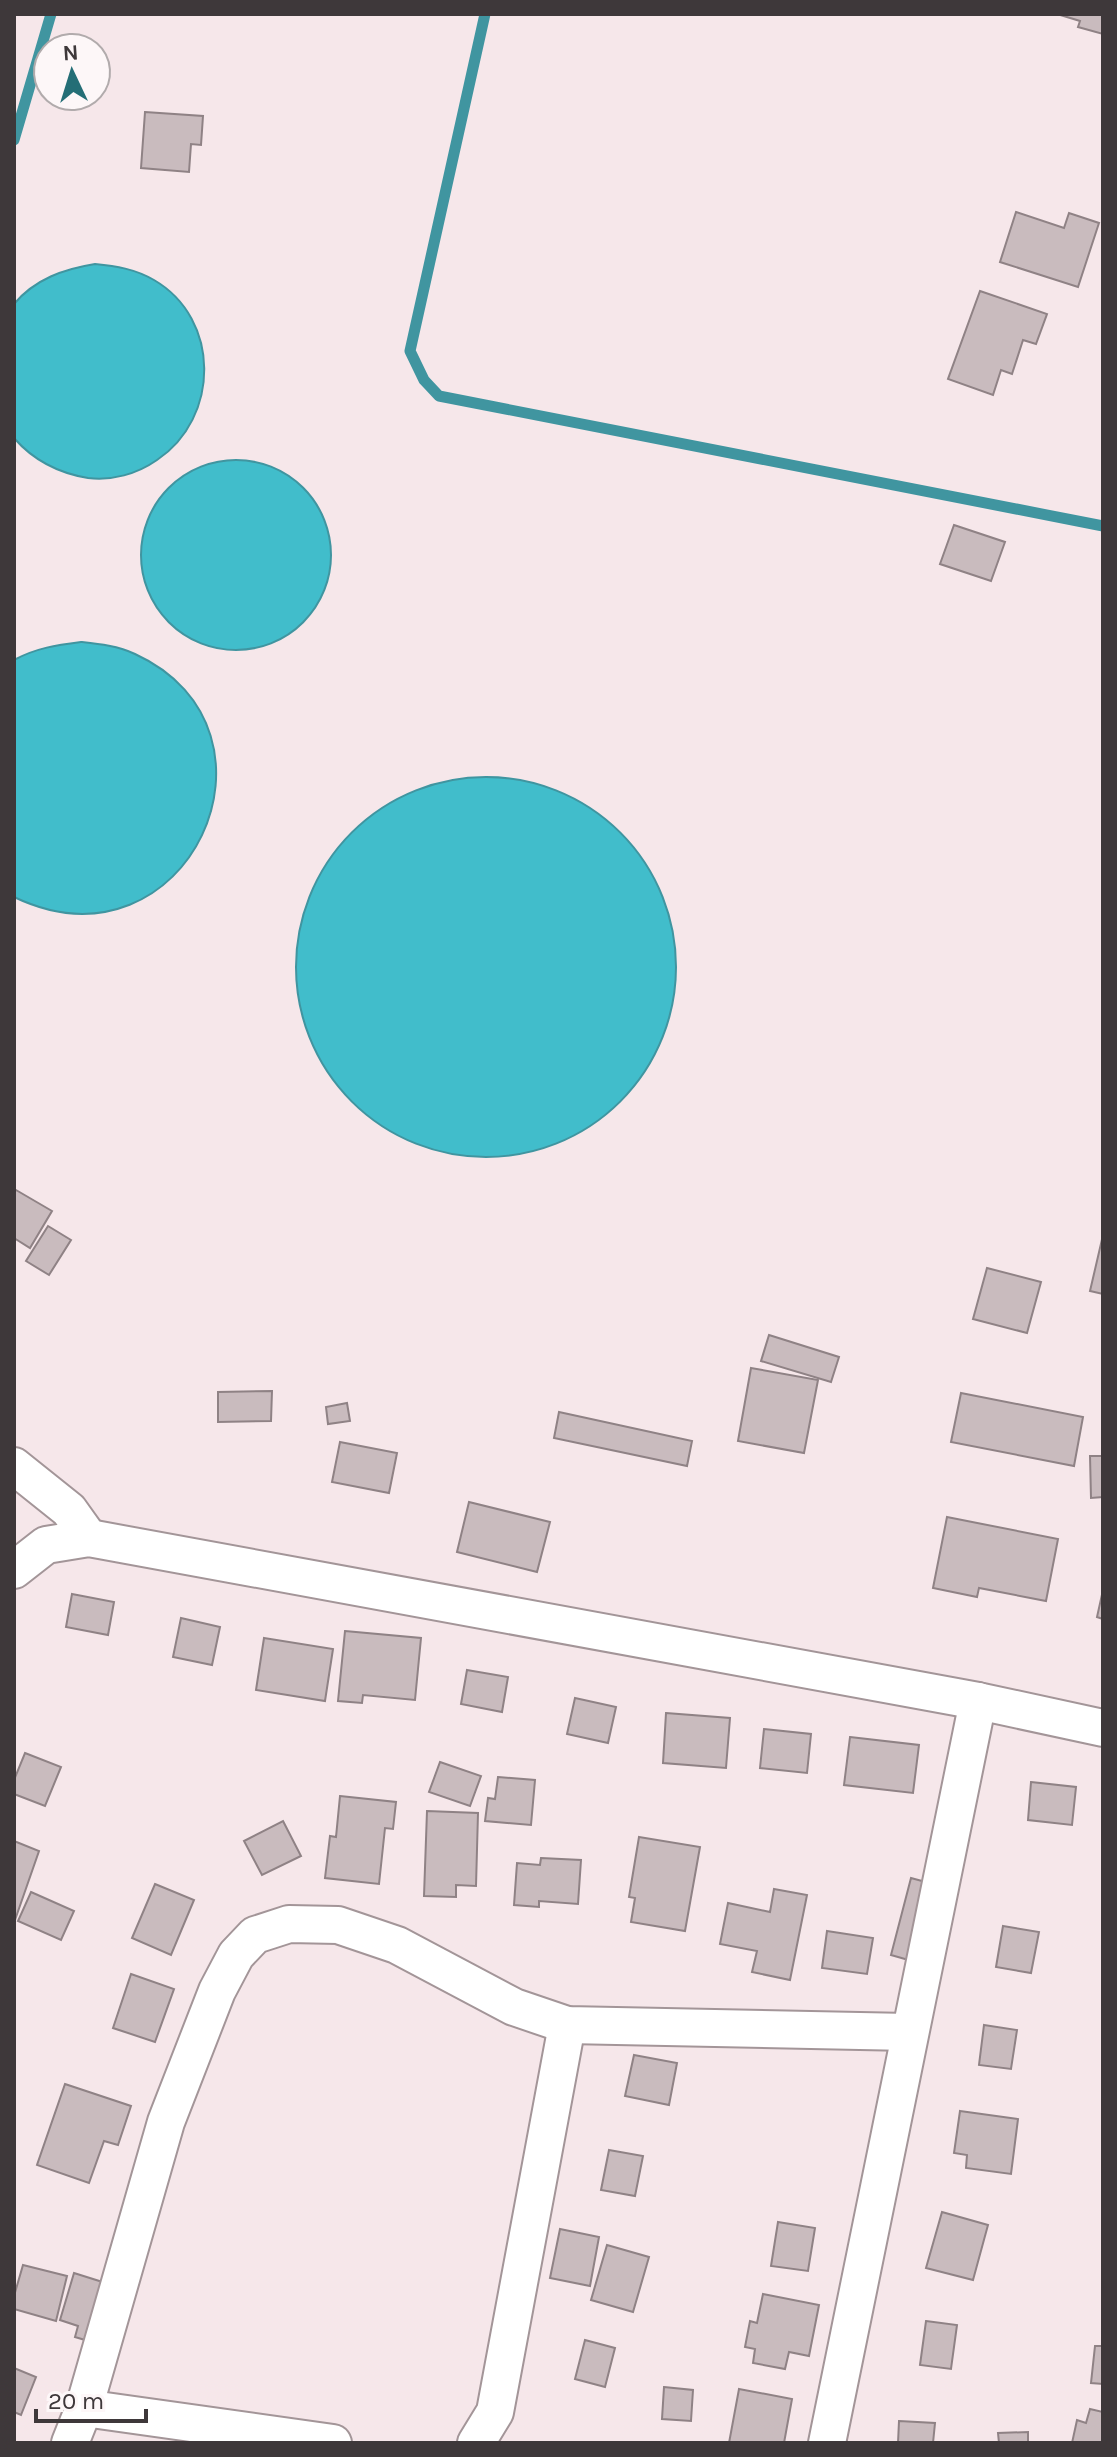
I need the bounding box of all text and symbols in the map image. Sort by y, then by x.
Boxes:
north arrow [32,32,112,112]
text: N [62,40,79,67]
scale bar [36,2373,146,2423]
text: 20 m [48,2387,104,2415]

